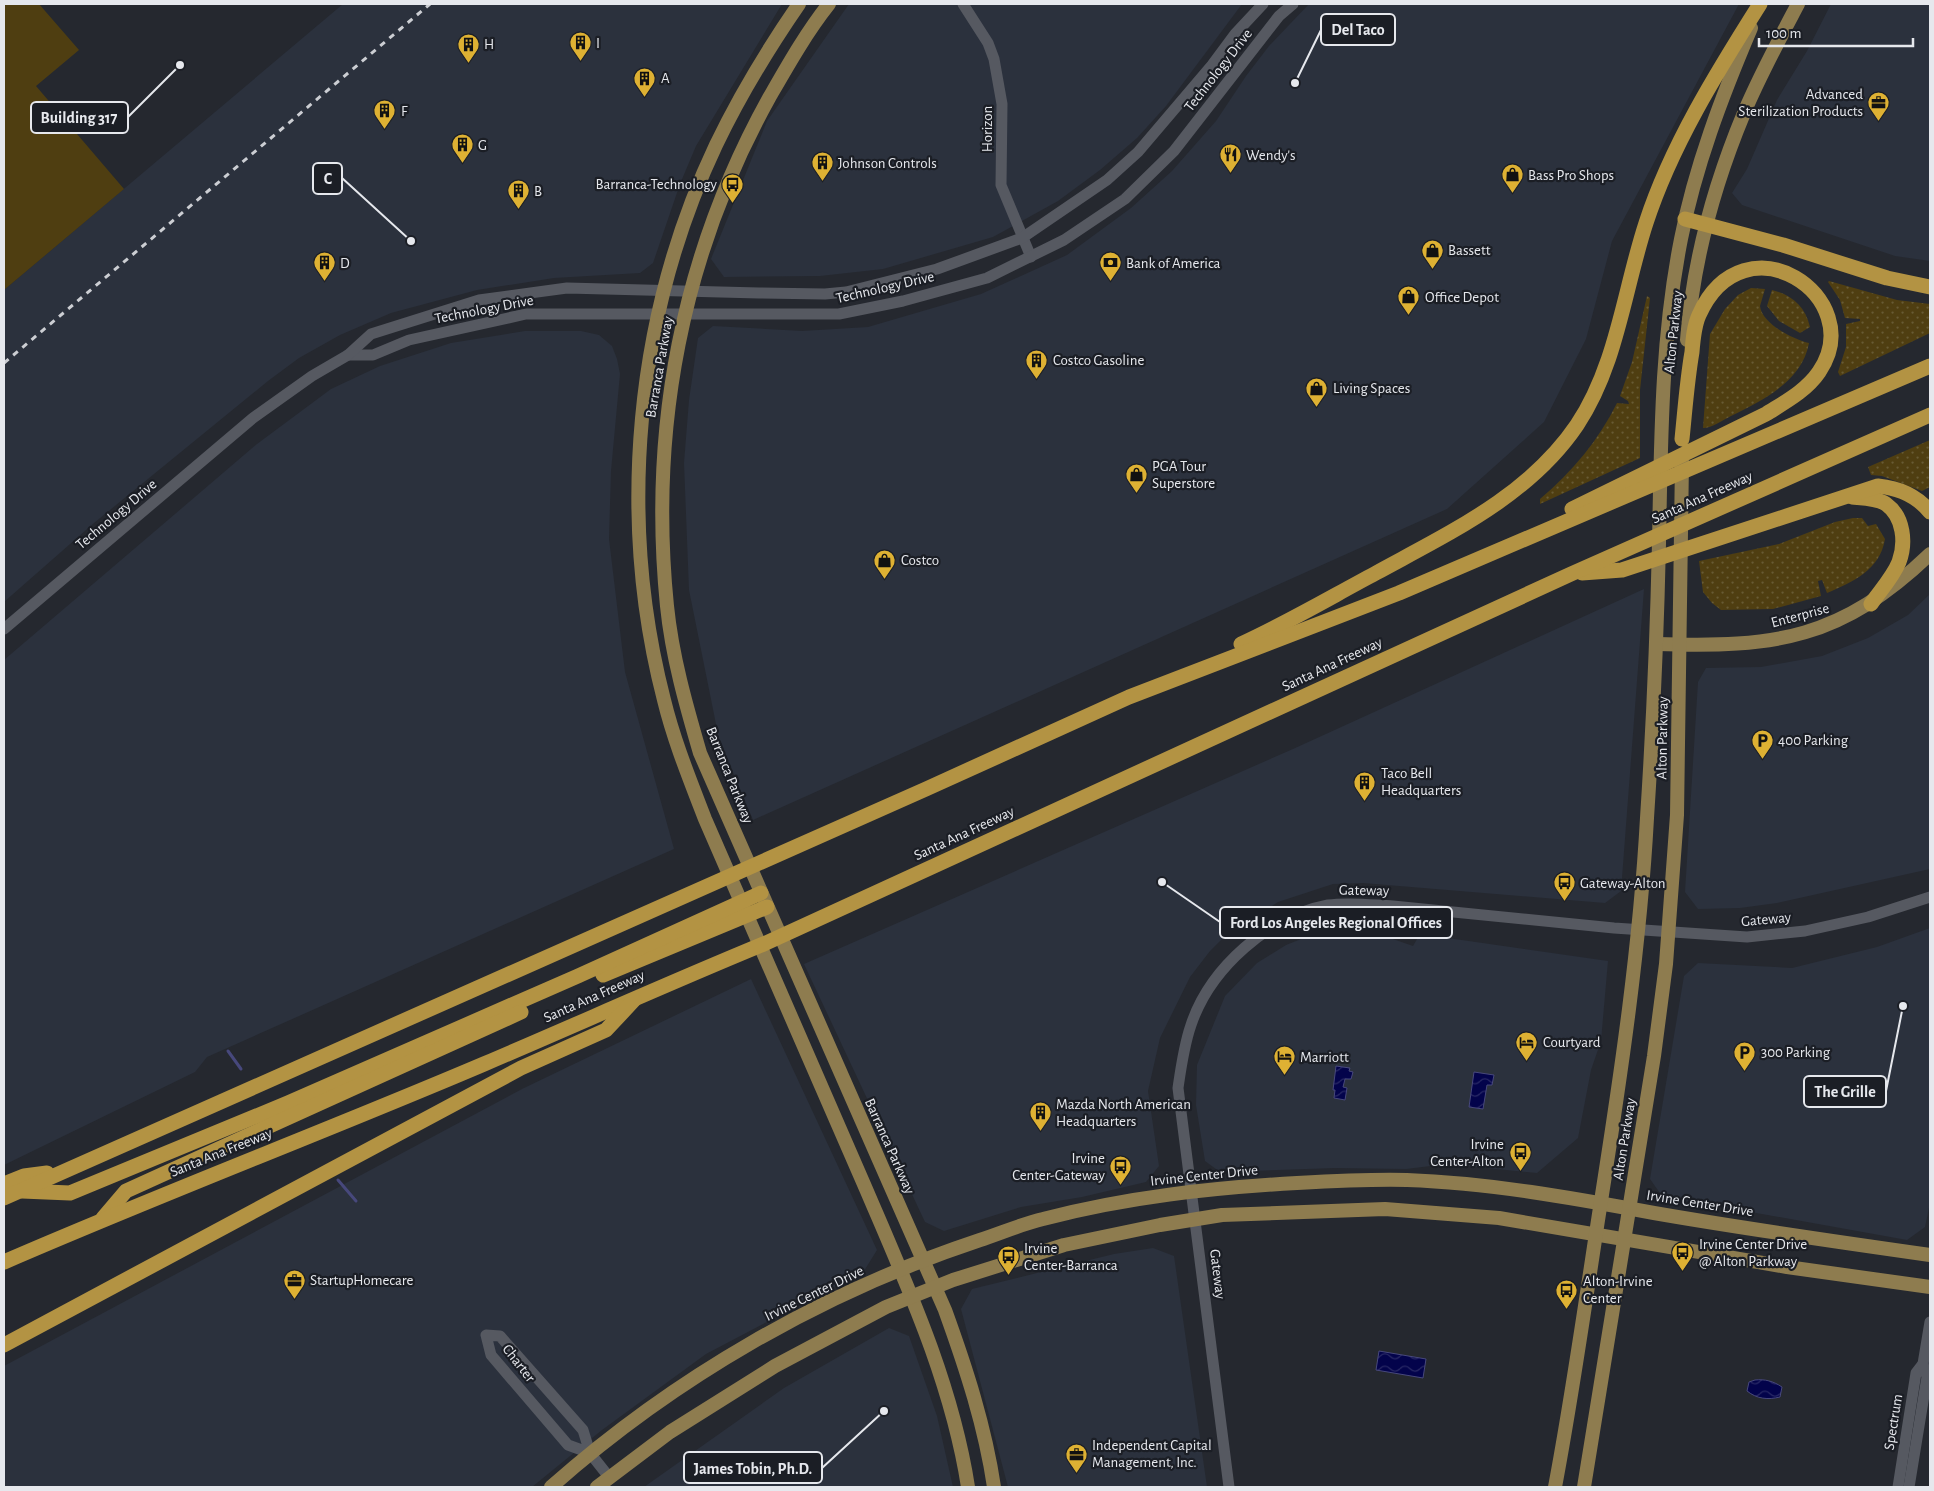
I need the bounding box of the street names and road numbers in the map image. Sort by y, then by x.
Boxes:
street label: Technology Drive [1182,26,1255,114]
street label: Horizon [980,106,995,152]
street label: Technology Drive [835,269,936,306]
street label: Alton Parkway [1662,289,1685,374]
street label: Technology Drive [433,293,535,326]
street label: Barranca Parkway [643,315,676,419]
street label: Santa Ana Freeway [1649,468,1755,526]
street label: Technology Drive [73,476,160,552]
street label: Enterprise [1769,601,1831,630]
street label: Santa Ana Freeway [1280,634,1385,694]
street label: Alton Parkway [1654,696,1671,780]
street label: Barranca Parkway [703,725,756,826]
street label: Santa Ana Freeway [912,803,1017,863]
street label: Gateway [1339,883,1390,898]
street label: Gateway [1740,910,1792,929]
street label: Santa Ana Freeway [541,967,647,1025]
street label: Barranca Parkway [862,1096,918,1197]
street label: Alton Parkway [1611,1096,1639,1181]
street label: Santa Ana Freeway [168,1125,275,1180]
street label: Irvine Center Drive [1149,1162,1259,1189]
street label: Irvine Center Drive [1645,1188,1755,1219]
street label: Gateway [1207,1248,1228,1301]
street label: Irvine Center Drive [762,1263,866,1324]
street label: Charter [499,1342,538,1385]
street label: Spectrum [1882,1393,1905,1451]

